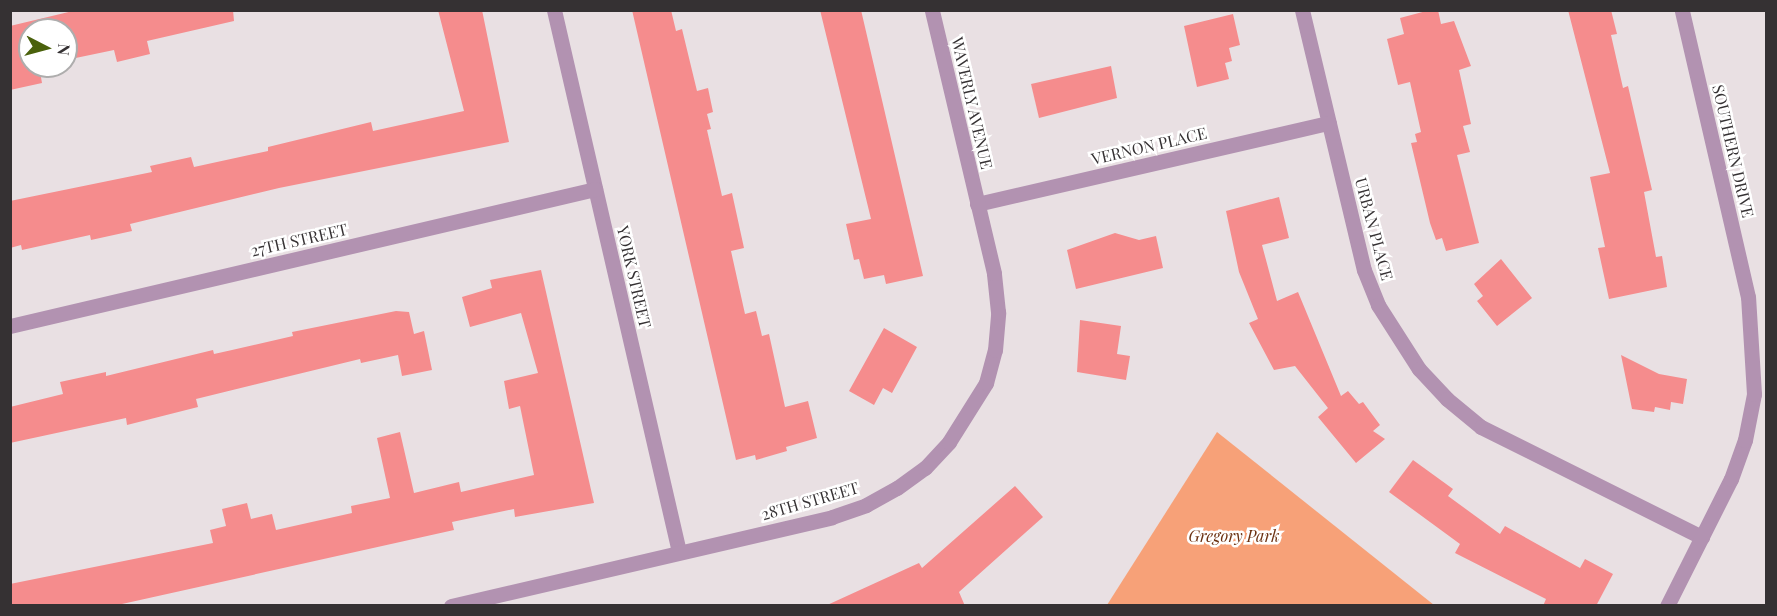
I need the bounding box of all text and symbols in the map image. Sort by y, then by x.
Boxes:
north arrow [18,18,78,78]
street label: WAVERLY AVENUE [947,35,997,171]
text: N [53,43,75,57]
street label: SOUTHERN DRIVE [1708,83,1758,219]
street label: VERNON PLACE [1089,123,1209,169]
street label: URBAN PLACE [1351,176,1397,282]
street label: 27TH STREET [249,220,349,260]
street label: YORK STREET [613,224,655,330]
street label: 28TH STREET [759,478,861,524]
park label: Gregory Park [1189,526,1279,546]

